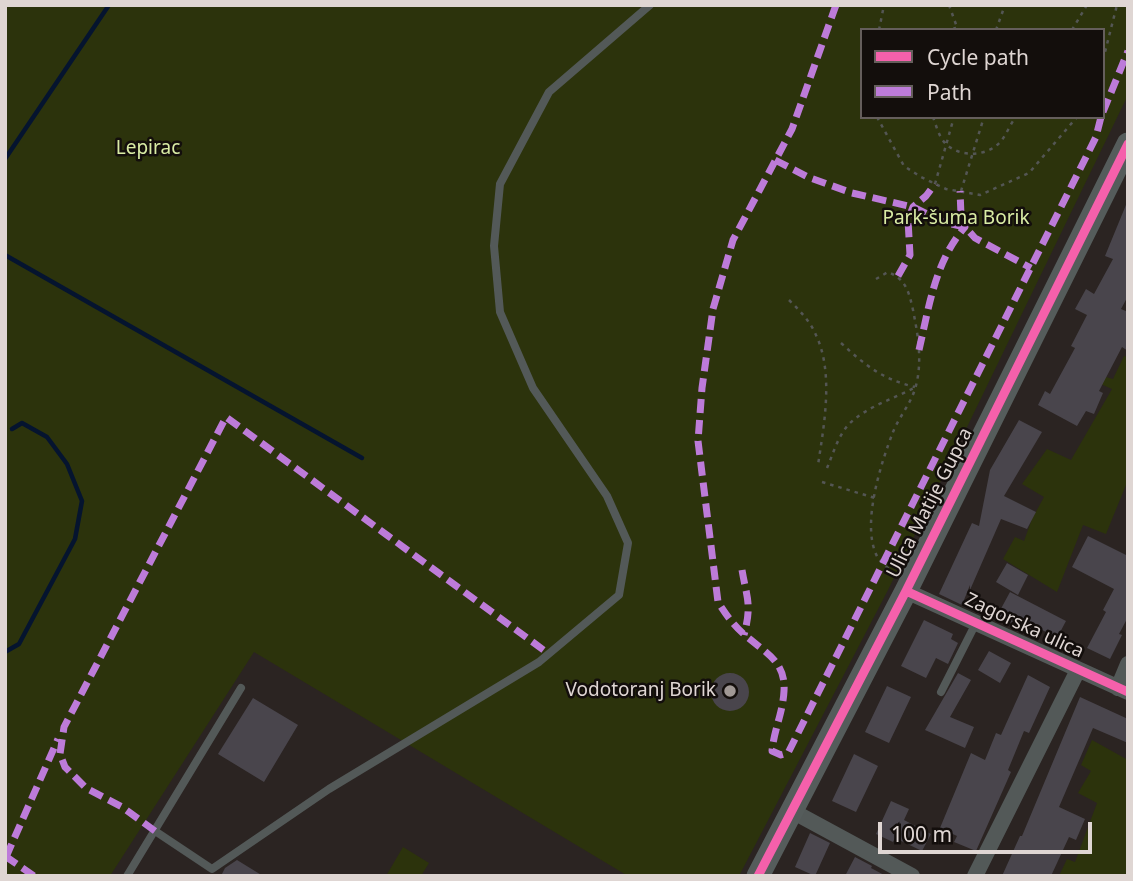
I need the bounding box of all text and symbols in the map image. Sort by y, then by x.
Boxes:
legend [860,28,1105,119]
text: Cycle path [927,43,1029,71]
text: Path [927,78,972,106]
park label: Lepirac [116,138,180,160]
park label: Park-šuma Borik [882,208,1030,230]
street label: Ulica Matije Gupca [882,424,978,582]
street label: Zagorska ulica [961,588,1087,664]
place label: Vodotoranj Borik [566,680,716,702]
marker: Vodotoranj Borik [722,683,738,699]
scale bar [881,808,1094,852]
text: 100 m [891,820,952,848]

